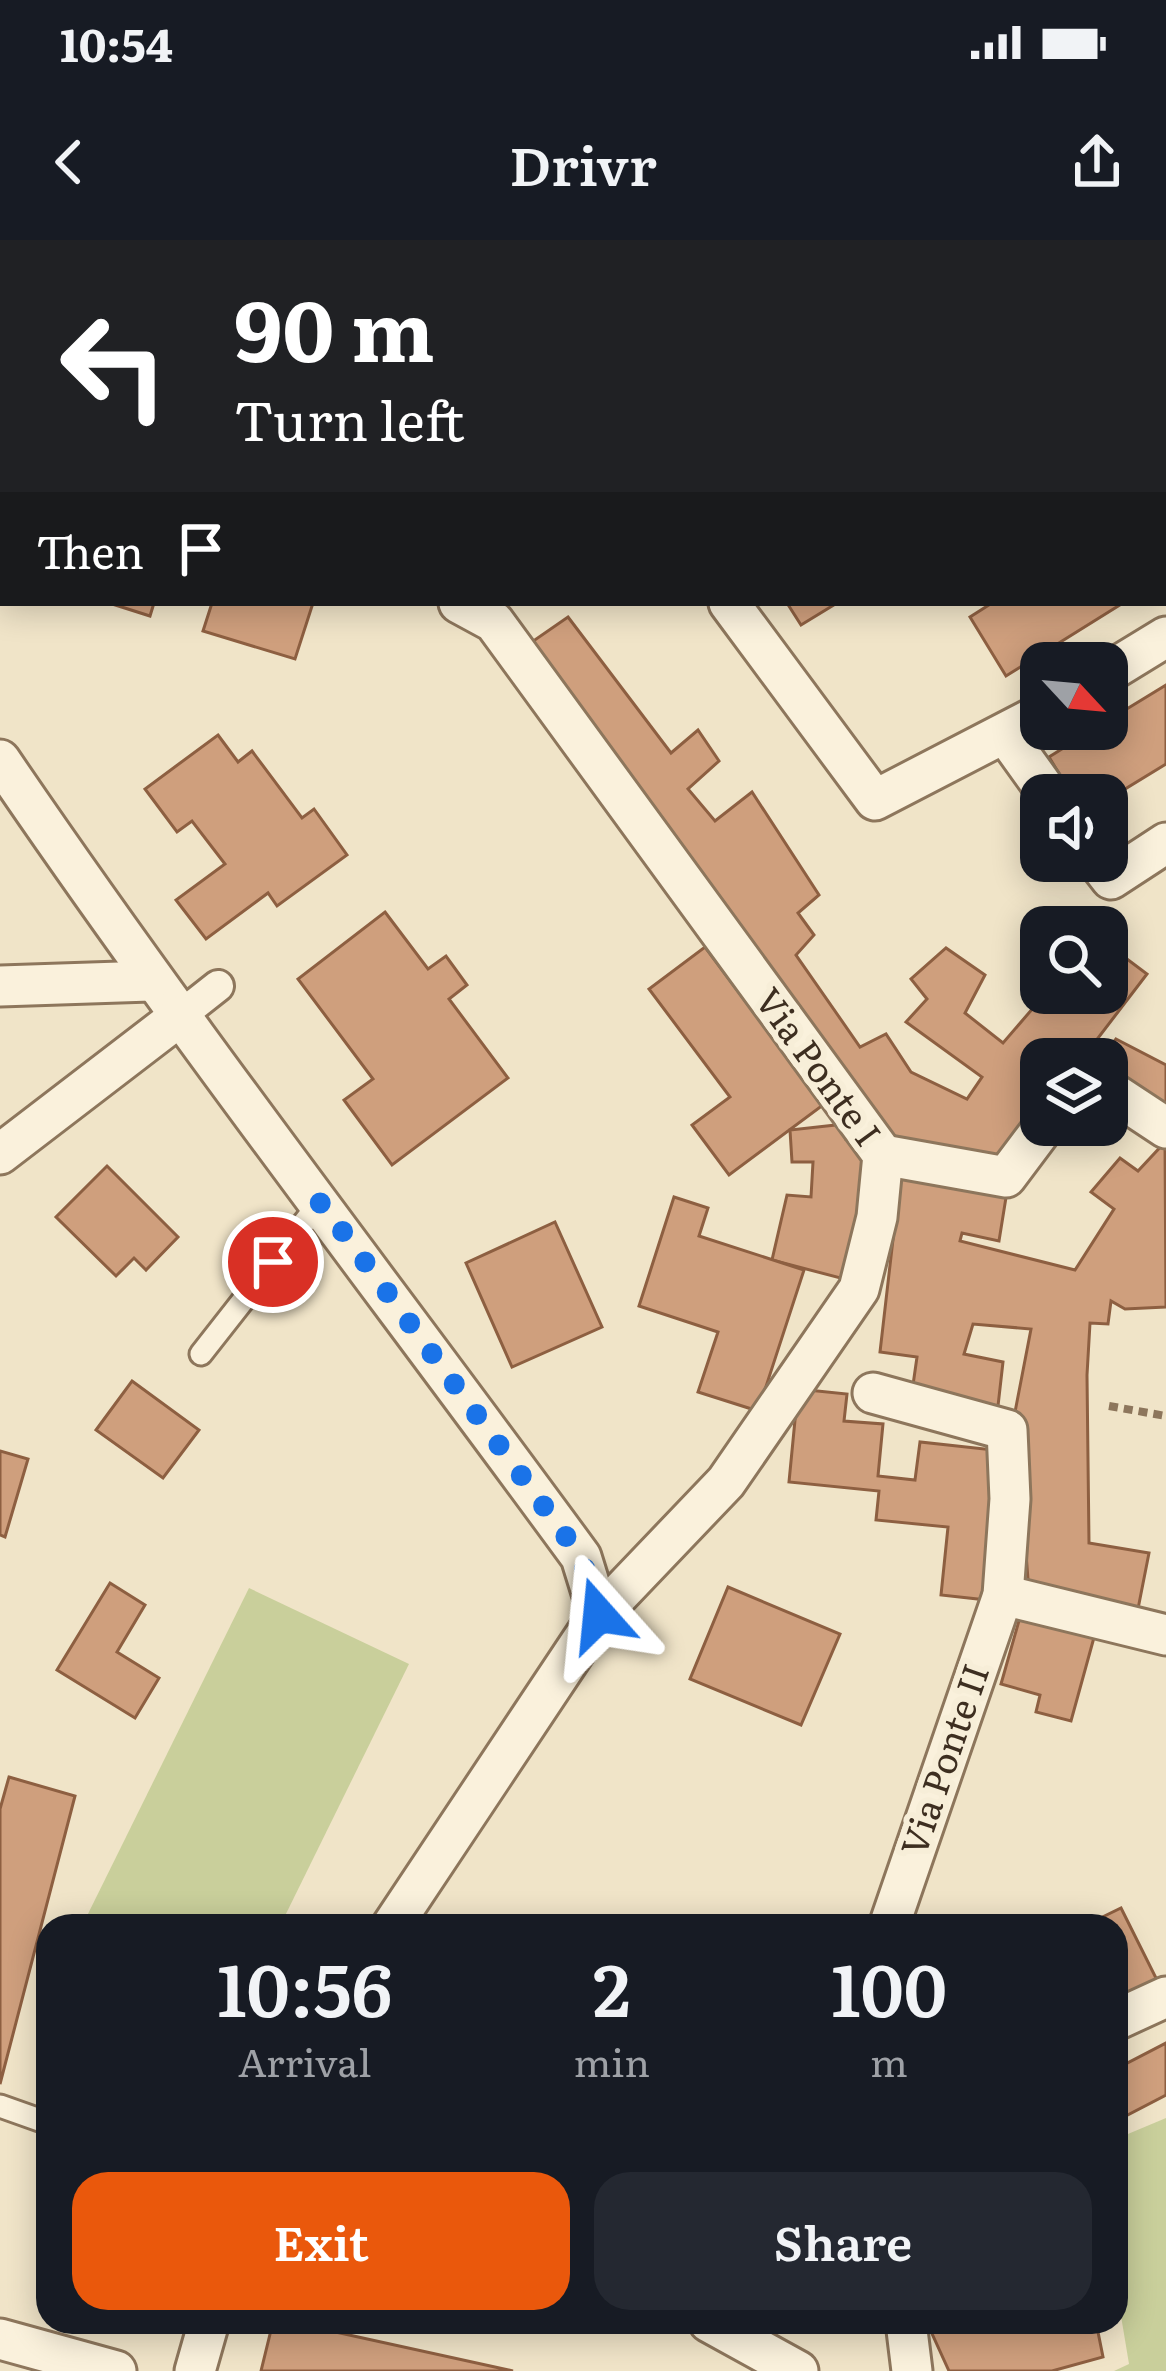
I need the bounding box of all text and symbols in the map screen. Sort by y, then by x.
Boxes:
text: 10:54 [60,9,173,76]
text: Drivr [509,122,657,203]
icon: back [36,129,102,195]
icon: share [1064,129,1130,195]
text: 90 m [234,263,435,388]
icon: left [36,288,192,444]
text: Turn left [234,377,465,458]
text: Then [36,516,144,583]
icon: arrive [168,516,234,582]
north arrow [1020,642,1128,750]
map controls [1020,642,1128,1146]
button: sound [1020,774,1128,882]
button: search [1020,906,1128,1014]
street label: Via Ponte I [744,975,896,1156]
button: layers [1020,1038,1128,1146]
pin [222,1211,324,1313]
icon: arrive [240,1229,306,1295]
position arrow [536,1552,662,1678]
street label: Via Ponte II [885,1656,1000,1862]
text: 10:56 [217,1932,392,2039]
text: 2 [593,1932,631,2039]
text: 100 [831,1932,947,2039]
text: Arrival [238,2031,371,2089]
text: min [573,2031,650,2089]
text: m [870,2031,908,2089]
button: Exit [72,2172,570,2310]
button: Share [594,2172,1092,2310]

